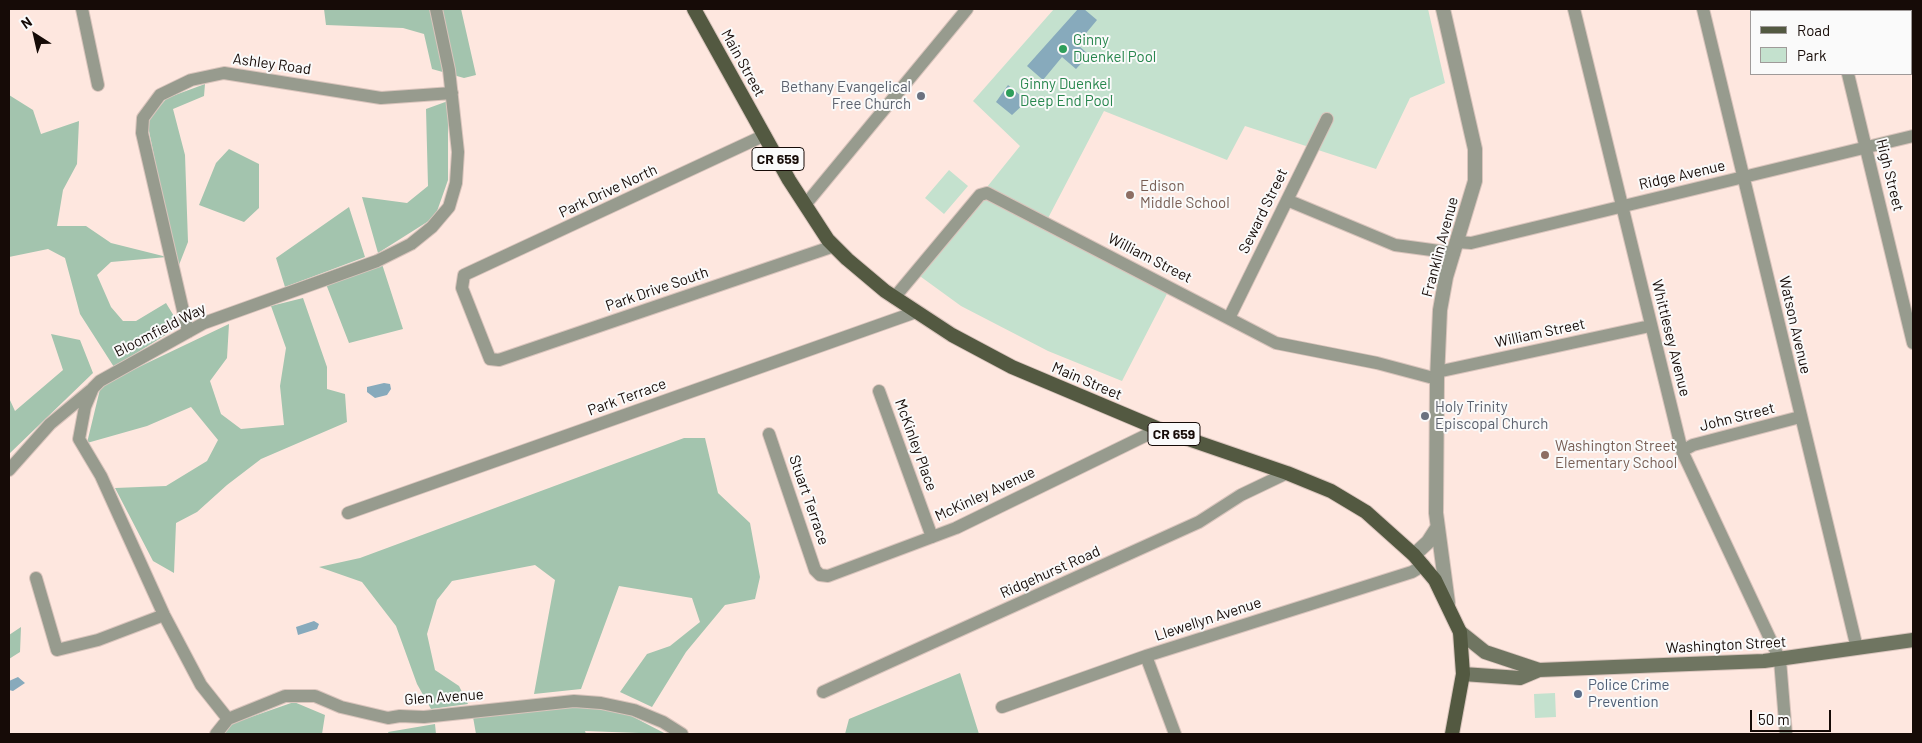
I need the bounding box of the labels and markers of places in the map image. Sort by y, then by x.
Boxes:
place label: Ginny Duenkel Pool [1073,31,1156,66]
marker: Ginny Duenkel Pool [1057,43,1069,55]
place label: Ginny Duenkel Deep End Pool [1020,75,1113,110]
place label: Bethany Evangelical Free Church [781,78,911,113]
marker: Ginny Duenkel Deep End Pool [1004,87,1016,99]
marker: Bethany Evangelical Free Church [915,90,927,102]
place label: Edison Middle School [1140,177,1230,212]
marker: Edison Middle School [1124,189,1136,201]
place label: Holy Trinity Episcopal Church [1435,398,1548,433]
marker: Holy Trinity Episcopal Church [1419,410,1431,422]
place label: Washington Street Elementary School [1555,437,1677,472]
marker: Washington Street Elementary School [1539,449,1551,461]
place label: Police Crime Prevention [1588,676,1669,711]
marker: Police Crime Prevention [1572,688,1584,700]

